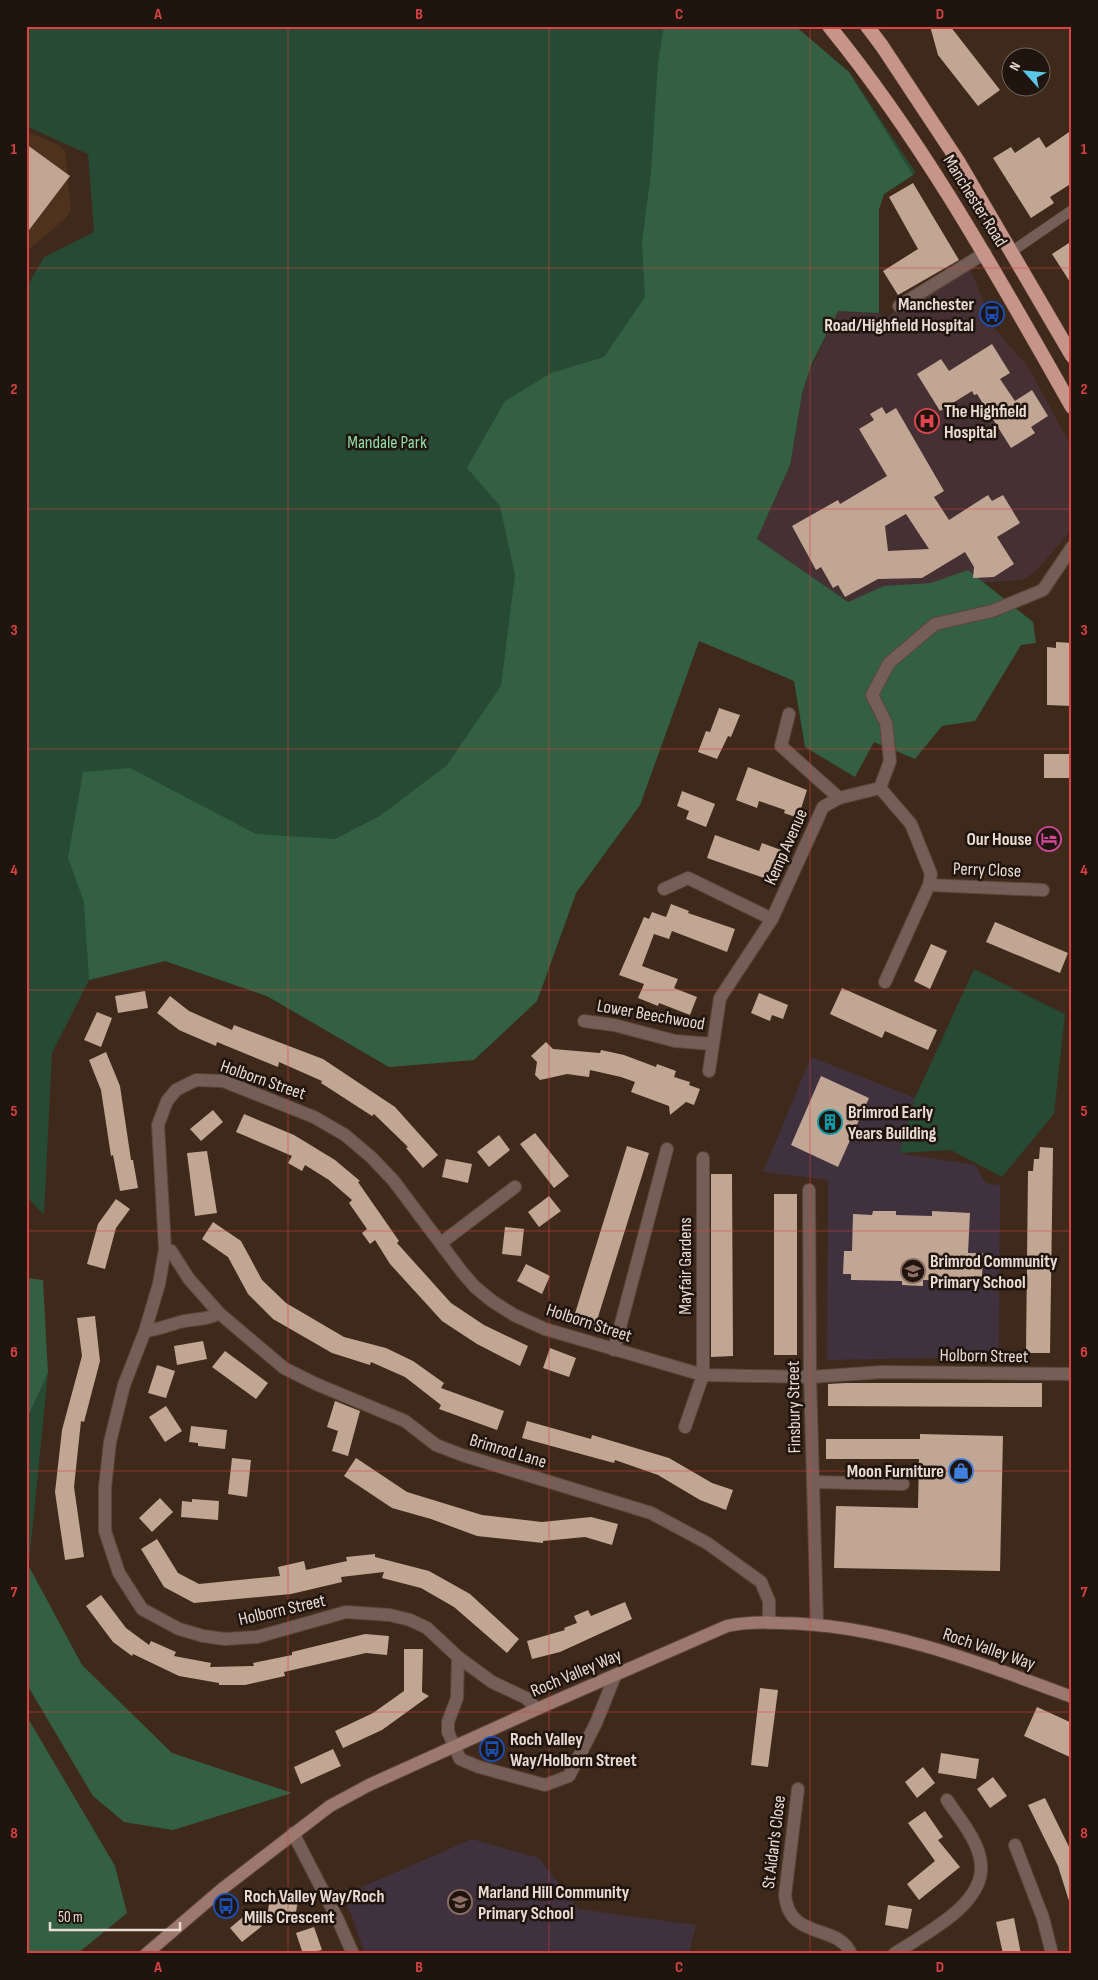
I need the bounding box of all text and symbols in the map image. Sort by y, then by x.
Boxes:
text: A [153,5,162,24]
text: B [415,5,423,24]
text: C [675,5,683,24]
text: D [936,5,944,24]
north arrow [1000,48,1050,98]
text: N [1006,59,1024,74]
text: 1 [11,140,18,159]
text: 1 [1081,140,1088,159]
street label: Manchester Road [938,151,1012,251]
place label: Manchester Road/Highfield Hospital [824,294,974,336]
bus stop icon: Manchester Road/Highfield Hospital [979,301,1005,327]
text: 2 [10,380,18,399]
text: 2 [1080,380,1088,399]
place label: The Highfield Hospital [944,401,1027,443]
hospital icon: The Highfield Hospital [914,408,940,434]
park label: Mandale Park [347,432,427,453]
text: 3 [10,621,18,640]
text: 3 [1080,621,1088,640]
street label: Kemp Avenue [760,806,812,888]
hotel icon: Our House [1036,826,1062,852]
place label: Our House [966,829,1032,850]
street label: Perry Close [952,858,1022,882]
text: 4 [10,861,18,880]
text: 4 [1080,861,1088,880]
street label: Lower Beechwood [595,995,707,1035]
street label: Holborn Street [218,1056,309,1105]
text: 5 [10,1102,18,1121]
place label: Brimrod Early Years Building [848,1102,937,1144]
text: 5 [1080,1102,1088,1121]
building icon: Brimrod Early Years Building [817,1109,843,1135]
street label: Mayfair Gardens [675,1217,696,1315]
place label: Brimrod Community Primary School [930,1251,1058,1293]
school or university icon: Brimrod Community Primary School [900,1258,926,1284]
street label: Holborn Street [544,1299,635,1347]
text: 6 [10,1343,18,1362]
text: 6 [1080,1343,1088,1362]
street label: Holborn Street [940,1345,1029,1367]
street label: Finsbury Street [783,1360,805,1454]
street label: Brimrod Lane [467,1429,549,1473]
shop icon: Moon Furniture [948,1458,974,1484]
place label: Moon Furniture [847,1461,944,1482]
text: 7 [11,1583,18,1602]
text: 7 [1081,1583,1088,1602]
street label: Holborn Street [236,1590,328,1630]
street label: Roch Valley Way [940,1623,1038,1675]
street label: Roch Valley Way [528,1644,625,1702]
place label: Roch Valley Way/Holborn Street [510,1729,637,1771]
bus stop icon: Roch Valley Way/Holborn Street [479,1736,505,1762]
street label: St Aidan's Close [758,1794,790,1890]
text: 8 [10,1824,18,1843]
text: 8 [1080,1824,1088,1843]
place label: Marland Hill Community Primary School [478,1882,630,1924]
place label: Roch Valley Way/Roch Mills Crescent [244,1886,384,1928]
school or university icon: Marland Hill Community Primary School [447,1889,473,1915]
bus stop icon: Roch Valley Way/Roch Mills Crescent [213,1893,239,1919]
scale bar [50,1900,180,1932]
text: 50 m [58,1908,83,1927]
text: A [153,1958,162,1977]
text: B [415,1958,423,1977]
text: C [675,1958,683,1977]
text: D [936,1958,944,1977]

